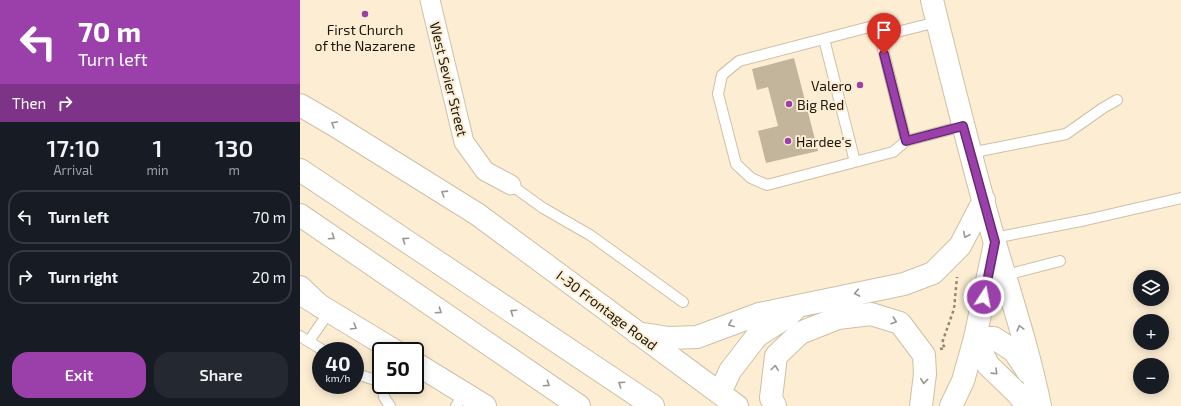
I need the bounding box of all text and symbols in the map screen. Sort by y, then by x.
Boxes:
marker: First Church of the Nazarene [360,9,370,19]
pin [867,13,901,54]
text: 70 m [78,14,141,48]
icon: left [12,16,64,68]
icon: arrive [873,19,895,41]
street label: West Sevier Street [427,20,471,138]
place label: First Church of the Nazarene [315,21,415,54]
text: Turn left [78,48,148,70]
place label: Valero [811,77,852,94]
marker: Valero [855,80,865,90]
icon: right [54,92,76,114]
text: Then [12,94,46,112]
place label: Big Red [797,96,844,113]
marker: Big Red [784,99,794,109]
one-way arrow [331,122,338,129]
text: 17:10 [47,133,100,162]
text: 1 [152,133,163,162]
text: 130 [215,133,253,162]
place label: Hardee's [796,133,852,150]
marker: Hardee's [783,136,793,146]
text: Arrival [53,162,93,178]
text: min [146,162,169,178]
text: m [229,162,240,178]
one-way arrow [441,190,448,198]
icon: left [14,206,36,228]
text: Turn left [48,208,109,226]
text: 70 m [253,208,286,226]
one-way arrow [963,231,971,238]
one-way arrow [328,232,335,240]
one-way arrow [402,237,409,245]
icon: right [14,266,36,288]
street label: I-30 Frontage Road [553,267,661,353]
text: Turn right [48,268,118,286]
text: 20 m [252,268,286,286]
map controls [1133,270,1169,394]
button: layers [1133,270,1169,306]
position arrow [963,276,1005,318]
one-way arrow [854,289,860,297]
one-way arrow [435,306,442,313]
one-way arrow [510,309,517,317]
button: + [1133,314,1169,350]
one-way arrow [890,316,897,325]
one-way arrow [727,320,734,328]
one-way arrow [350,322,357,329]
one-way arrow [1016,324,1025,331]
speed limit sign: 50 [372,342,424,394]
text: 40 [325,351,351,375]
button: Exit [12,352,146,398]
button: Share [154,352,288,398]
button: − [1133,358,1169,394]
one-way arrow [770,365,779,371]
one-way arrow [990,367,998,375]
text: km/h [326,372,350,384]
one-way arrow [920,377,929,384]
one-way arrow [542,379,549,386]
one-way arrow [618,381,625,389]

